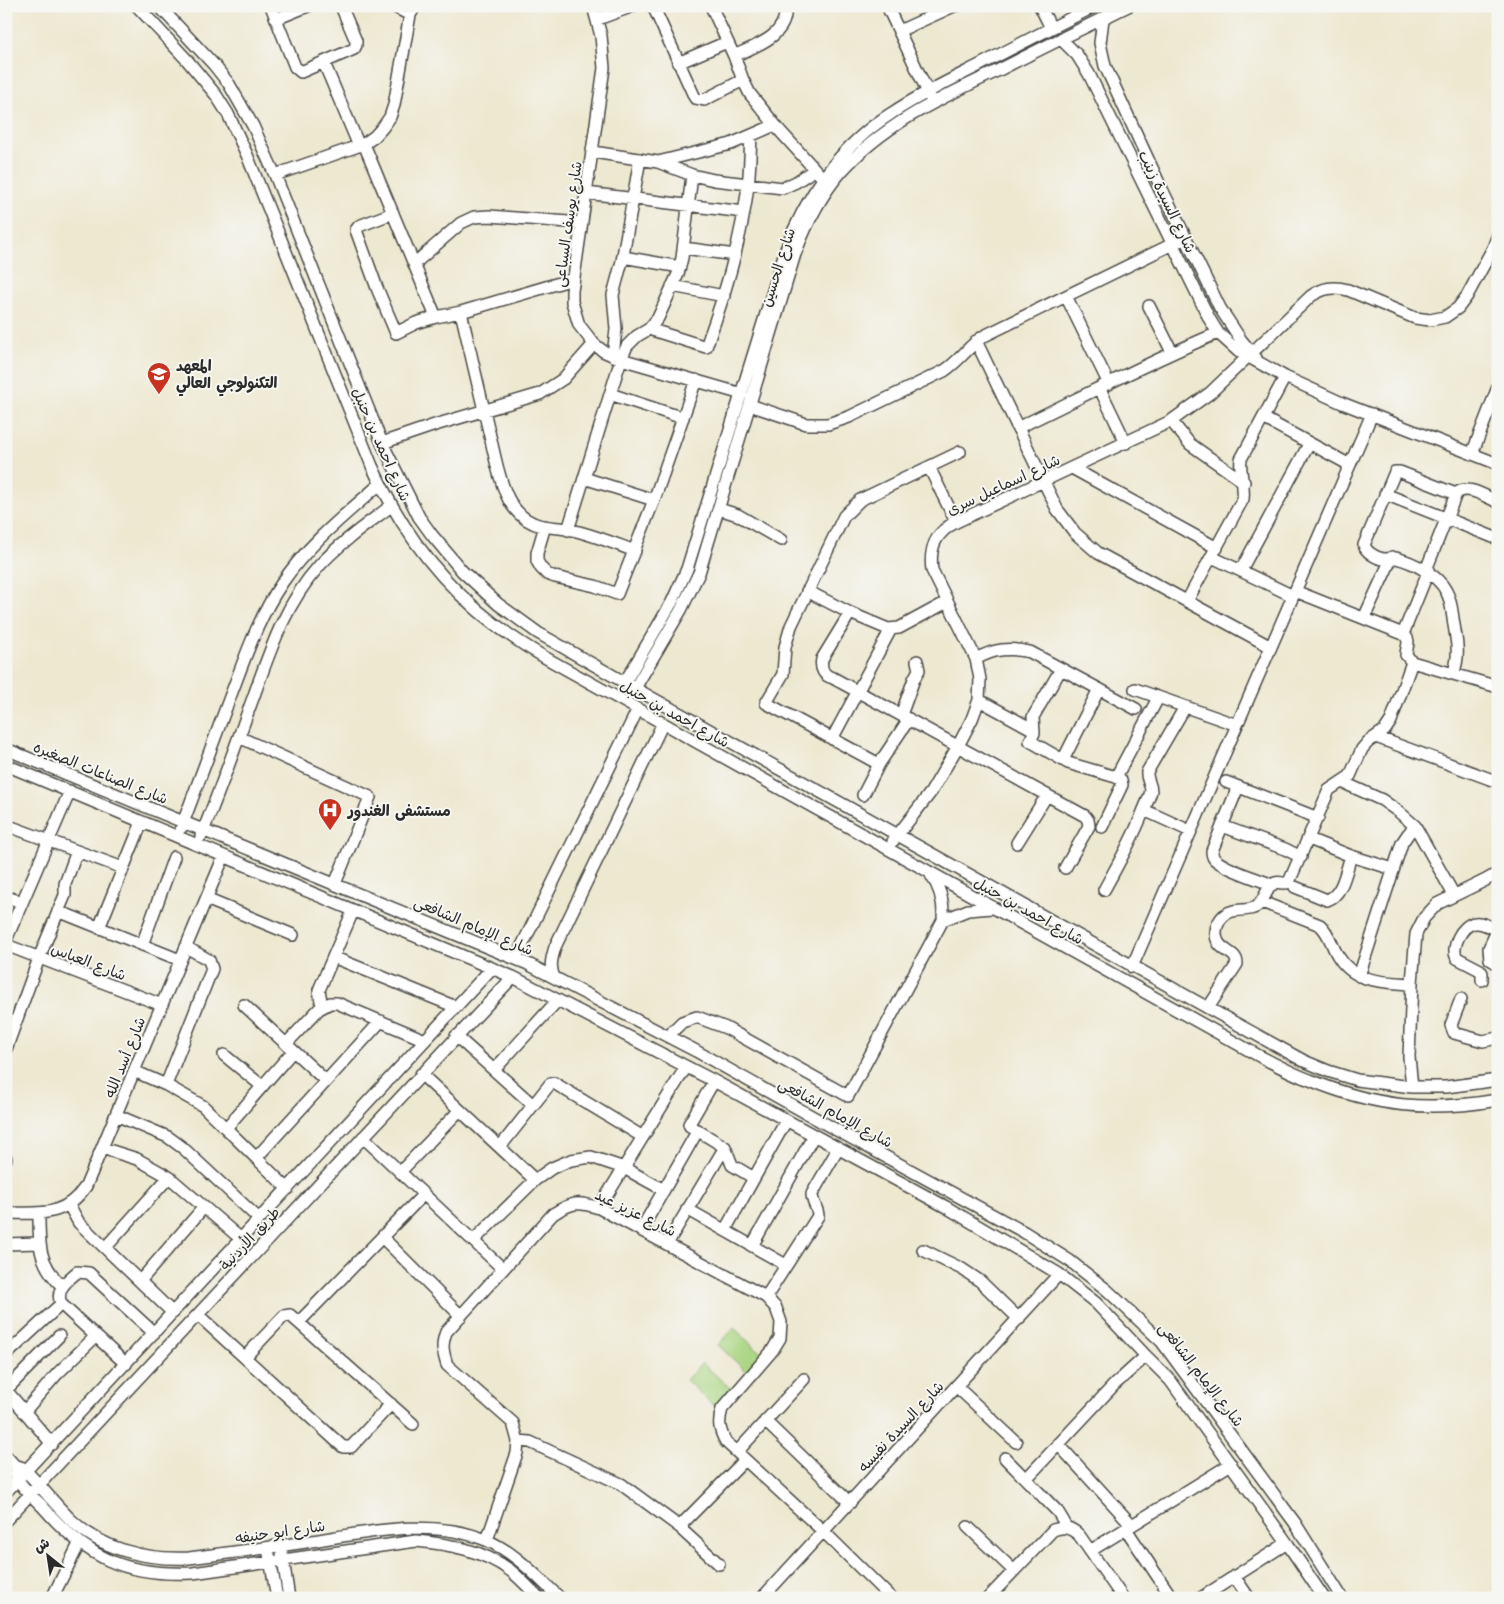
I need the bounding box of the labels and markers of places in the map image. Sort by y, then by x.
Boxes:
place label: المعهد التكنولوجي العالي [176,355,278,397]
school or university icon: المعهد التكنولوجي العالي [146,361,172,395]
hospital icon: مستشفى الغندور [317,797,343,831]
place label: مستشفى الغندور [346,800,451,821]

